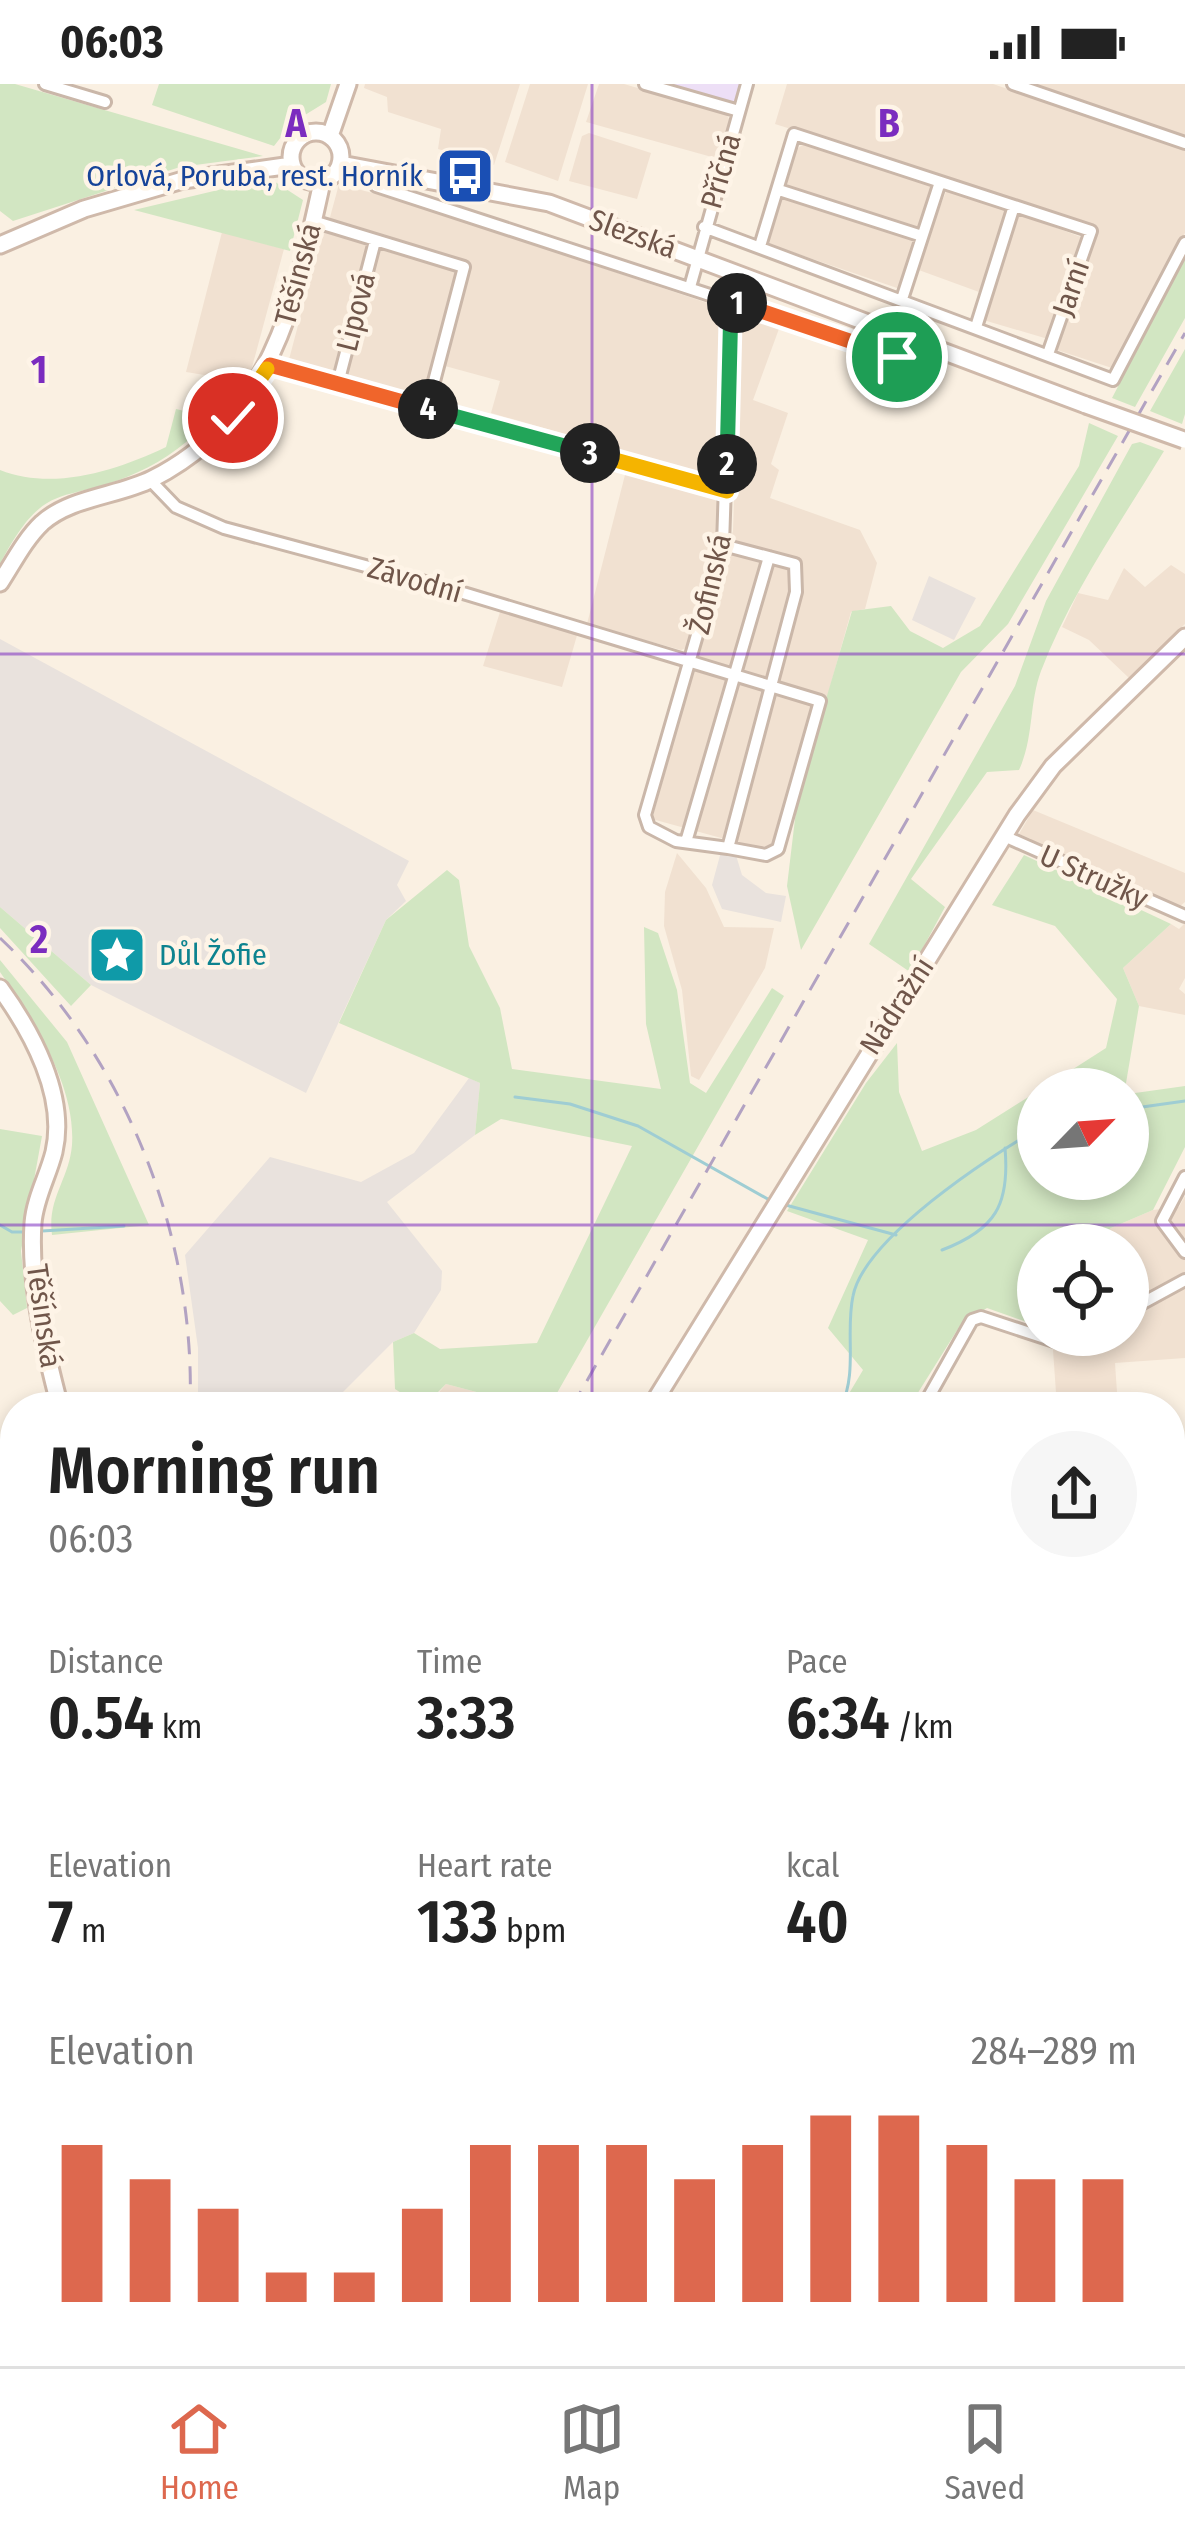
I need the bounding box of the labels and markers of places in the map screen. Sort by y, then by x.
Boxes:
bus stop icon: Orlová, Poruba, rest. Horník [434,145,496,207]
place label: Orlová, Poruba, rest. Horník [86,158,423,194]
pin: 1 [707,273,767,333]
pin [846,306,948,408]
pin [182,367,284,469]
pin: 4 [398,379,458,439]
pin: 3 [560,423,620,483]
pin: 2 [697,434,757,494]
place icon: Důl Žofie [86,924,148,986]
place label: Důl Žofie [159,937,267,973]

